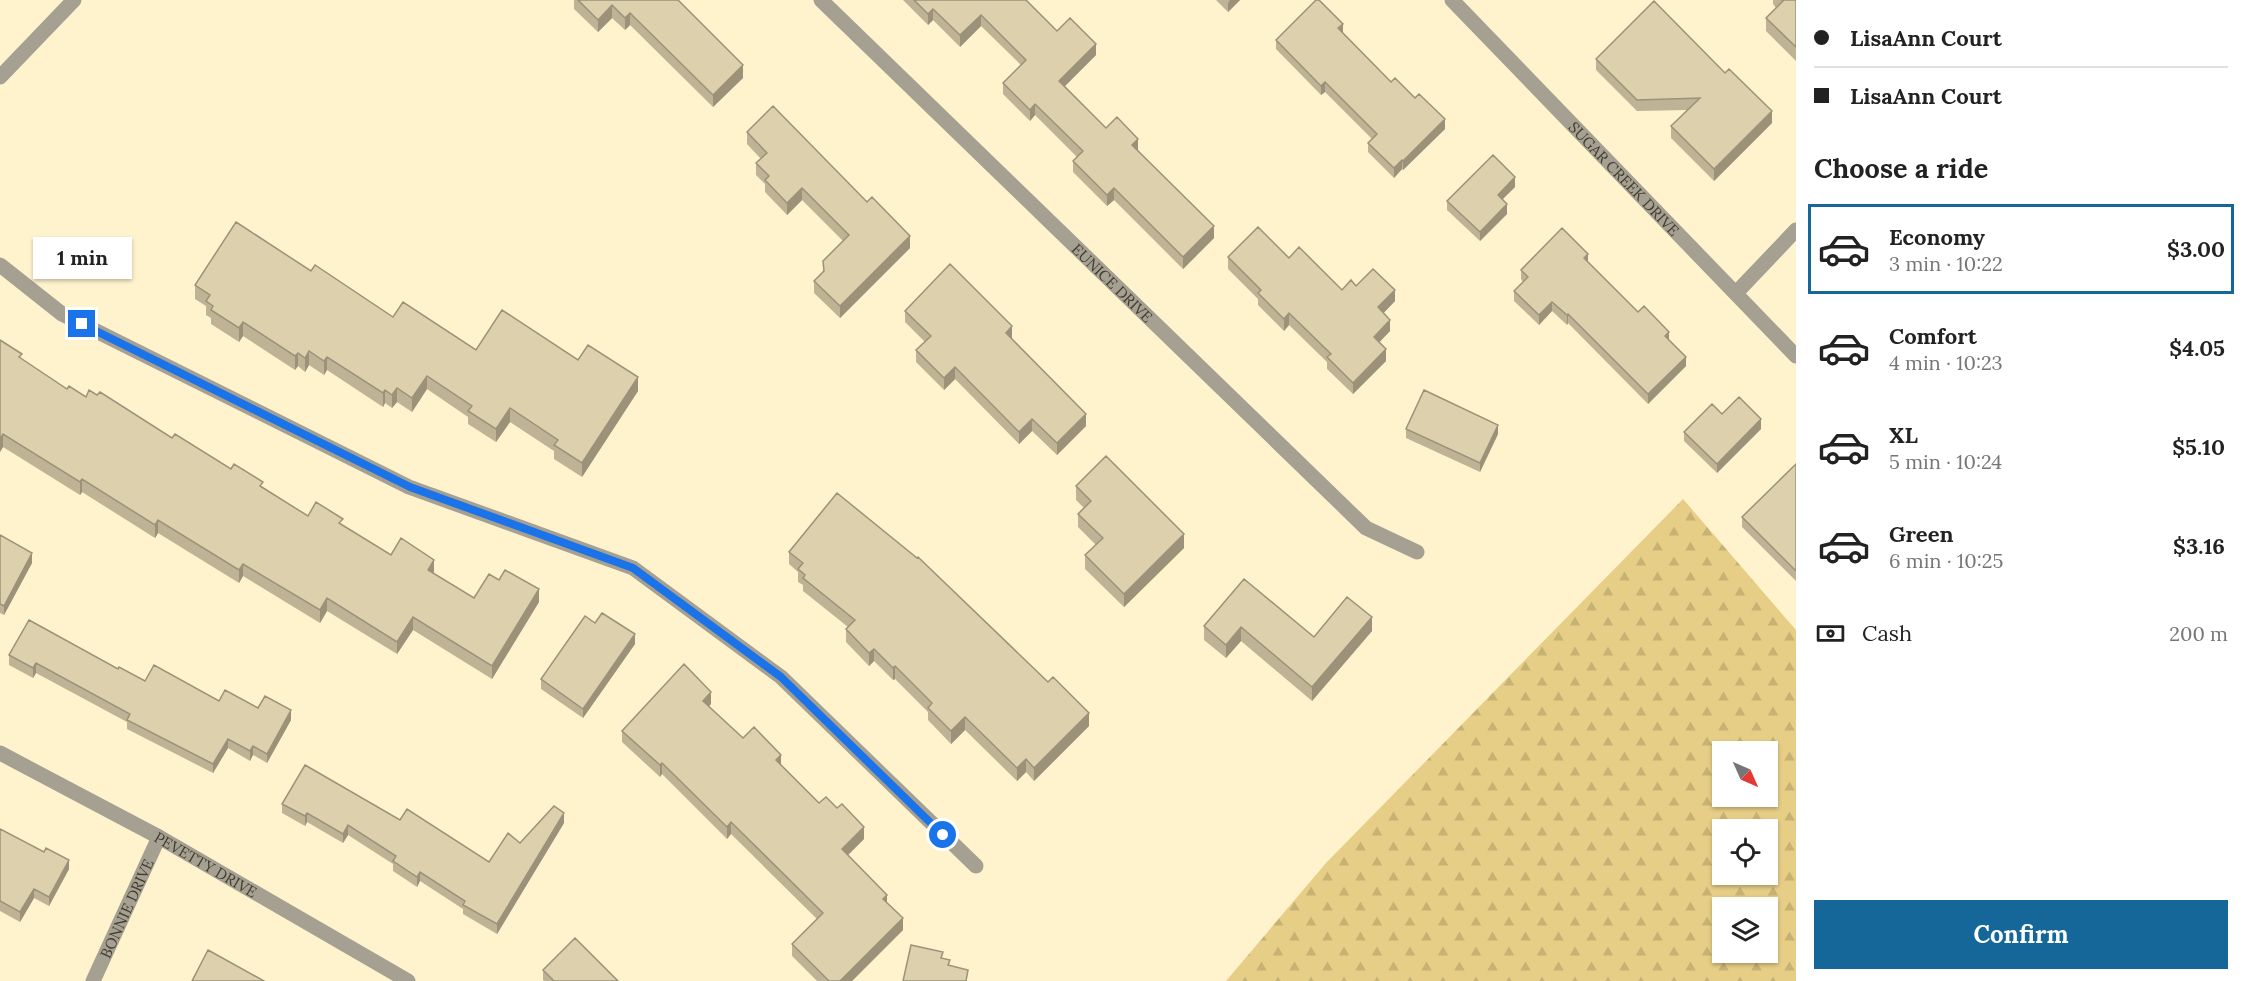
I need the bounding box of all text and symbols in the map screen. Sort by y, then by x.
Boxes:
text: LisaAnn Court [1850,24,2002,52]
text: LisaAnn Court [1850,82,2002,110]
street label: SUGAR CREEK DRIVE [1565,117,1684,239]
text: Choose a ride [1814,151,1988,185]
icon: car [1817,222,1871,276]
text: Economy [1889,223,1985,251]
text: $3.00 [2167,235,2225,263]
callout: 1 min [32,237,132,279]
street label: EUNICE DRIVE [1068,239,1157,326]
text: 1 min [57,245,108,270]
text: 3 min · 10:22 [1889,251,2003,276]
route end [68,310,95,337]
icon: car [1817,321,1871,375]
text: Comfort [1889,322,1977,350]
text: $4.05 [2169,334,2225,362]
text: 4 min · 10:23 [1889,350,2003,375]
icon: car [1817,420,1871,474]
text: XL [1889,421,1918,449]
text: $5.10 [2172,433,2225,461]
text: 5 min · 10:24 [1889,449,2002,474]
icon: car [1817,519,1871,573]
text: Green [1889,520,1954,548]
text: $3.16 [2173,532,2225,560]
text: 6 min · 10:25 [1889,548,2003,573]
icon: cash [1814,617,1847,650]
text: Cash [1862,619,1912,647]
text: 200 m [2169,621,2228,646]
north arrow [1712,741,1778,807]
map controls [1712,741,1778,963]
button: locate [1712,819,1778,885]
route start [929,821,956,848]
street label: PEVETTY DRIVE [151,827,260,901]
street label: BONNIE DRIVE [95,856,157,961]
button: layers [1712,897,1778,963]
button: Confirm [1814,900,2228,969]

